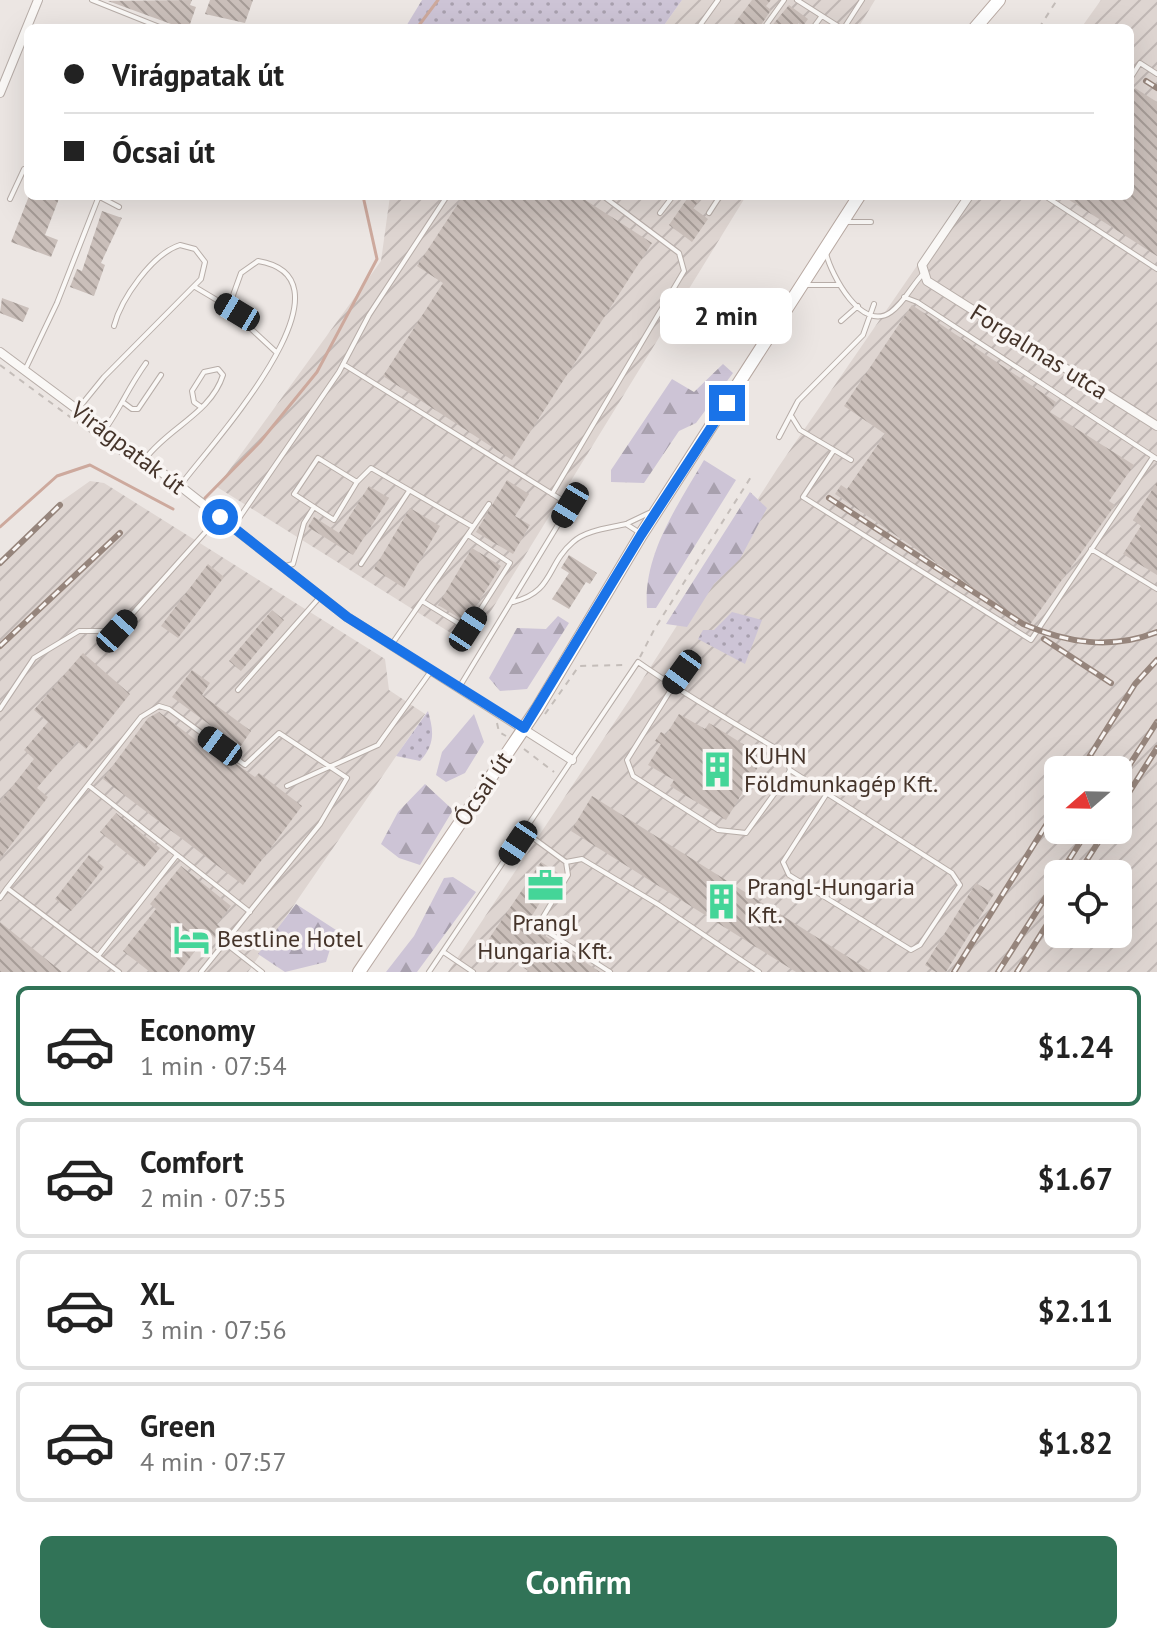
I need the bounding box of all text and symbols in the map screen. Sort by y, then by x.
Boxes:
text: Virágpatak út [112,55,284,94]
text: Ócsai út [112,132,215,171]
callout: 2 min [661,287,793,343]
car [210,289,264,335]
street label: Forgalmas utca [965,297,1114,406]
text: 2 min [694,299,758,332]
route end [709,385,745,421]
street label: Virágpatak út [64,394,192,501]
car [547,478,593,532]
route start [202,499,238,535]
car [445,602,491,656]
car [92,605,142,657]
car [658,646,706,698]
car [194,722,246,770]
place label: KUHN Földmunkagép Kft. [744,740,938,799]
street label: Ócsai út [446,746,519,832]
building icon: KUHN Földmunkagép Kft. [699,751,737,789]
north arrow [1044,756,1132,844]
map controls [1044,756,1132,948]
car [495,816,541,870]
button: locate [1044,860,1132,948]
office icon: Prangl Hungaria Kft. [526,867,564,905]
place label: Prangl-Hungaria Kft. [747,871,915,930]
building icon: Prangl-Hungaria Kft. [702,882,740,920]
place label: Prangl Hungaria Kft. [477,907,613,966]
hotel icon: Bestline Hotel [172,920,210,958]
place label: Bestline Hotel [217,923,363,954]
icon: car [44,1010,116,1082]
text: Economy [140,1010,255,1049]
text: $1.24 [1038,1027,1113,1066]
text: 1 min · 07:54 [140,1049,287,1082]
icon: car [44,1142,116,1214]
text: Comfort [140,1142,243,1181]
text: $1.67 [1038,1159,1113,1198]
text: 2 min · 07:55 [140,1181,287,1214]
icon: car [44,1274,116,1346]
text: XL [140,1274,174,1313]
text: $2.11 [1038,1291,1113,1330]
text: 3 min · 07:56 [140,1313,287,1346]
icon: car [44,1406,116,1478]
text: Green [140,1406,215,1445]
text: $1.82 [1038,1423,1113,1462]
text: 4 min · 07:57 [140,1445,287,1478]
button: Confirm [40,1536,1117,1628]

